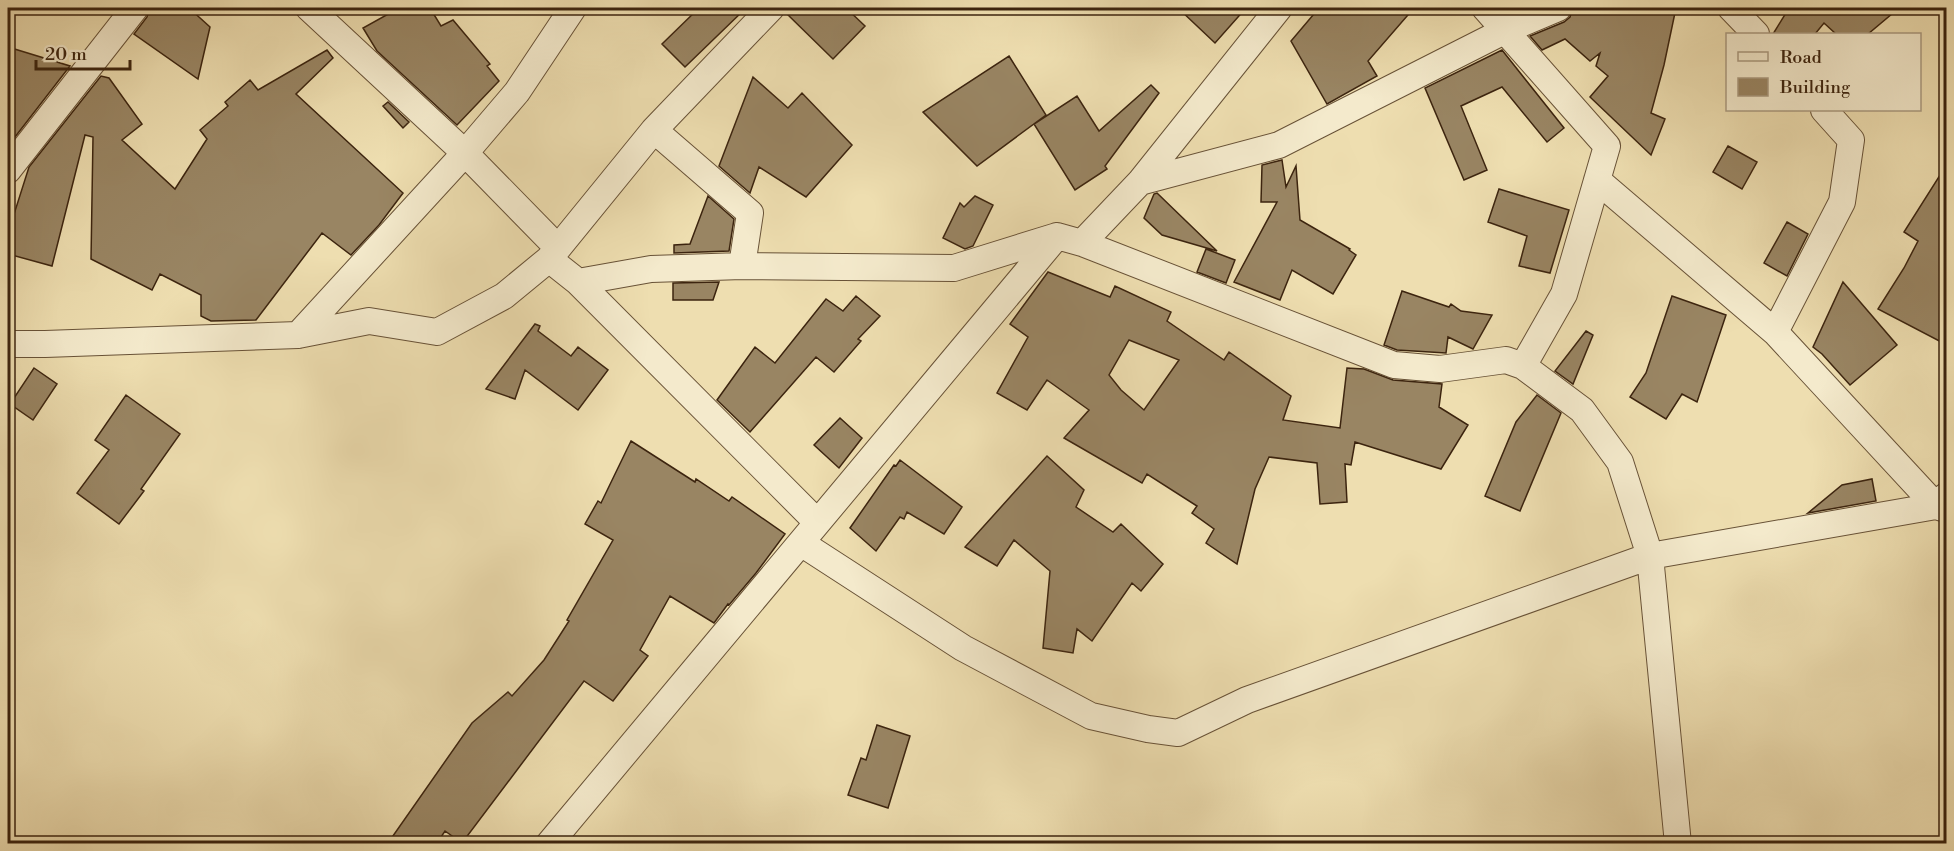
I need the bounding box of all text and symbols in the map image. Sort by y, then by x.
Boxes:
scale bar [36,33,130,71]
legend [1726,33,1921,111]
text: 20 m [45,43,87,66]
text: Road [1780,46,1823,69]
text: Building [1779,76,1851,99]

